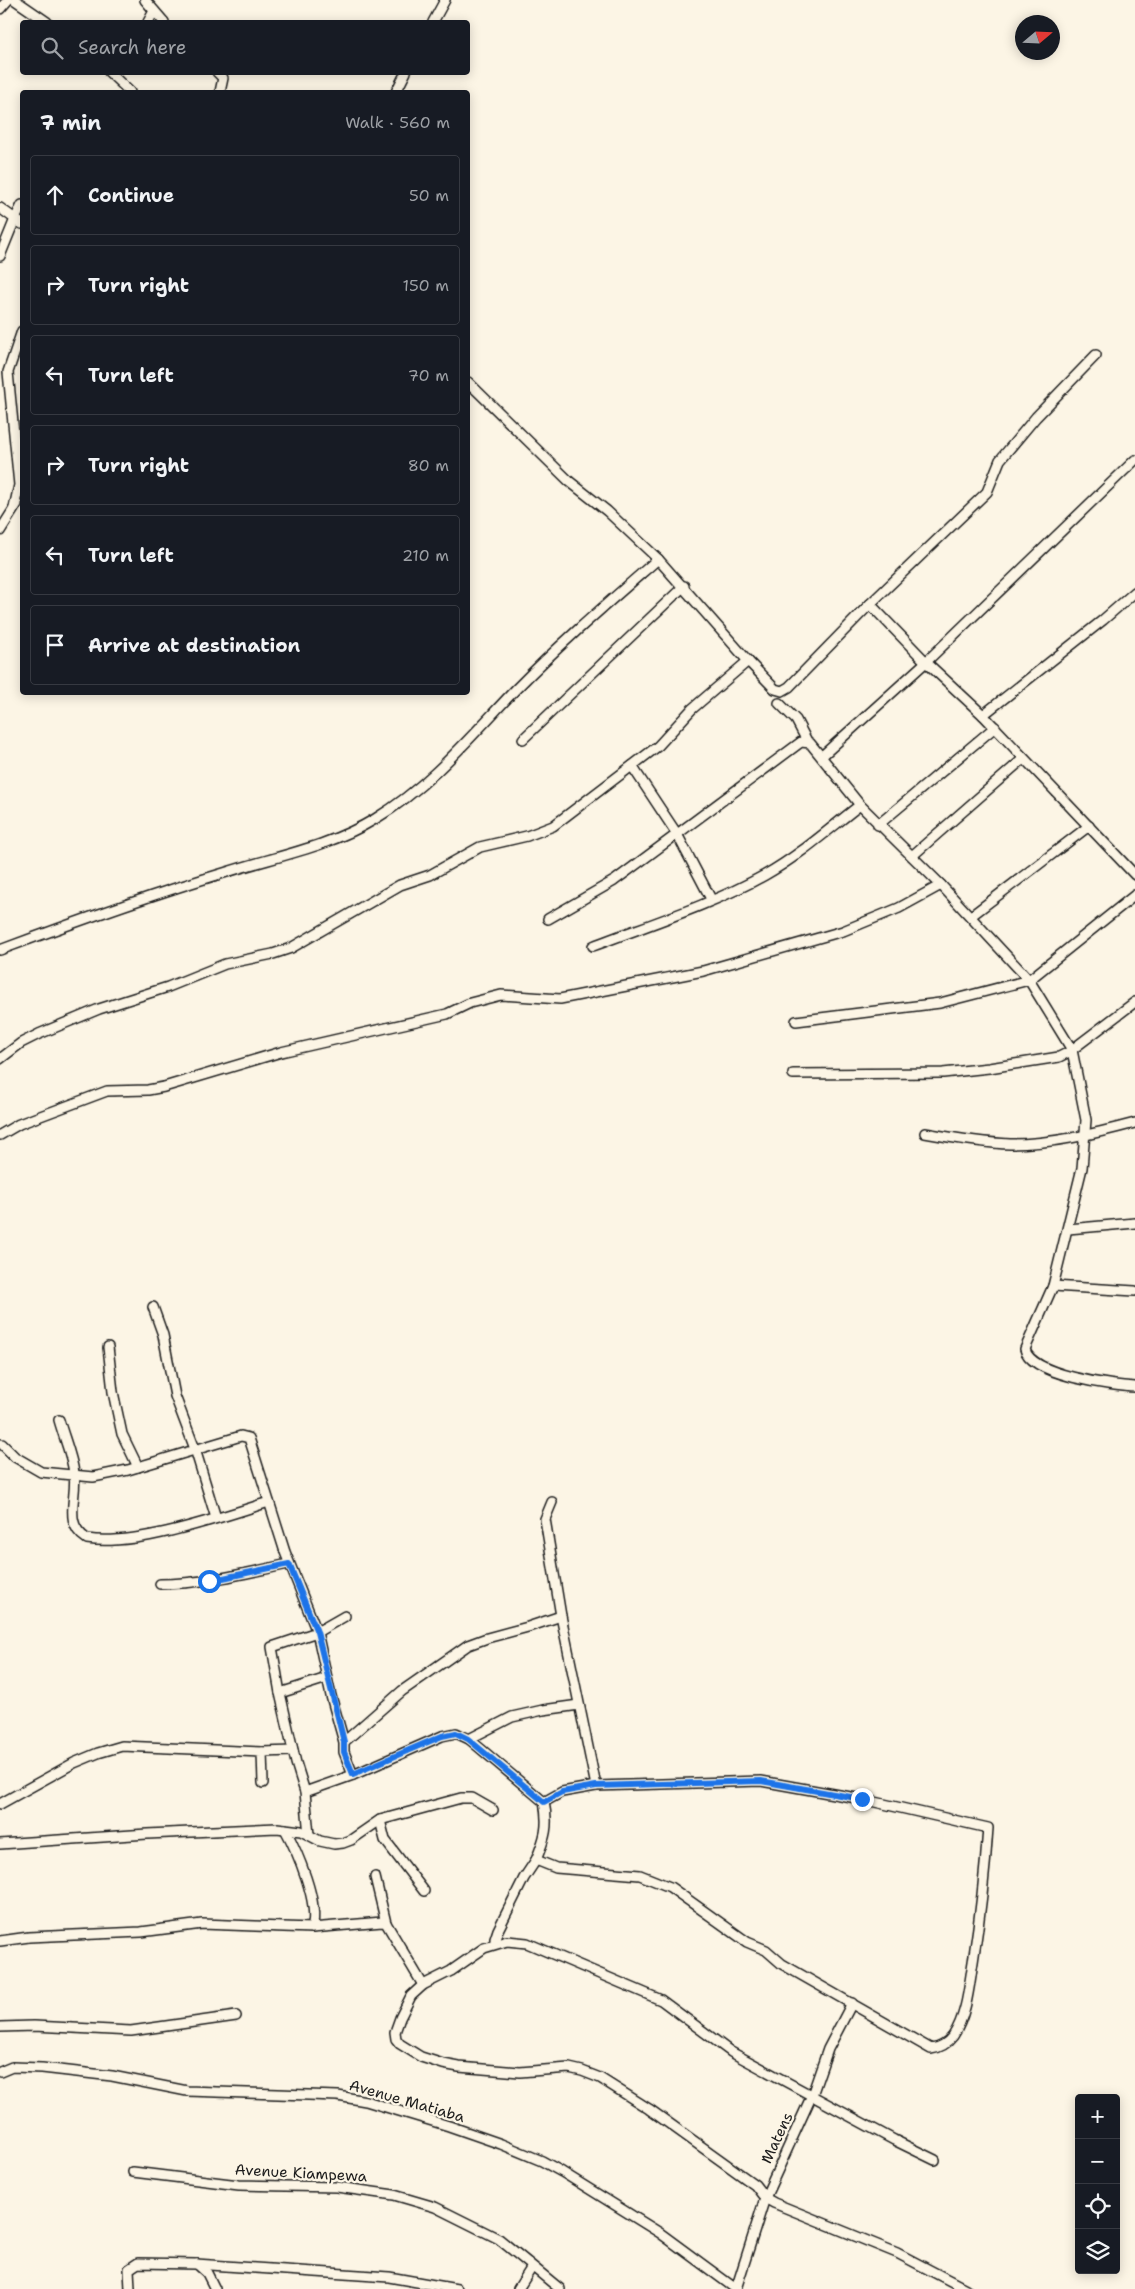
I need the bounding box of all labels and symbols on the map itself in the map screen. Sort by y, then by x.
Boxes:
north arrow [1015,15,1060,60]
route start [198,1570,221,1593]
route end [851,1788,874,1811]
street label: Avenue Matiaba [347,2075,468,2127]
street label: Matens [756,2109,798,2167]
street label: Avenue Kiampewa [234,2160,368,2186]

